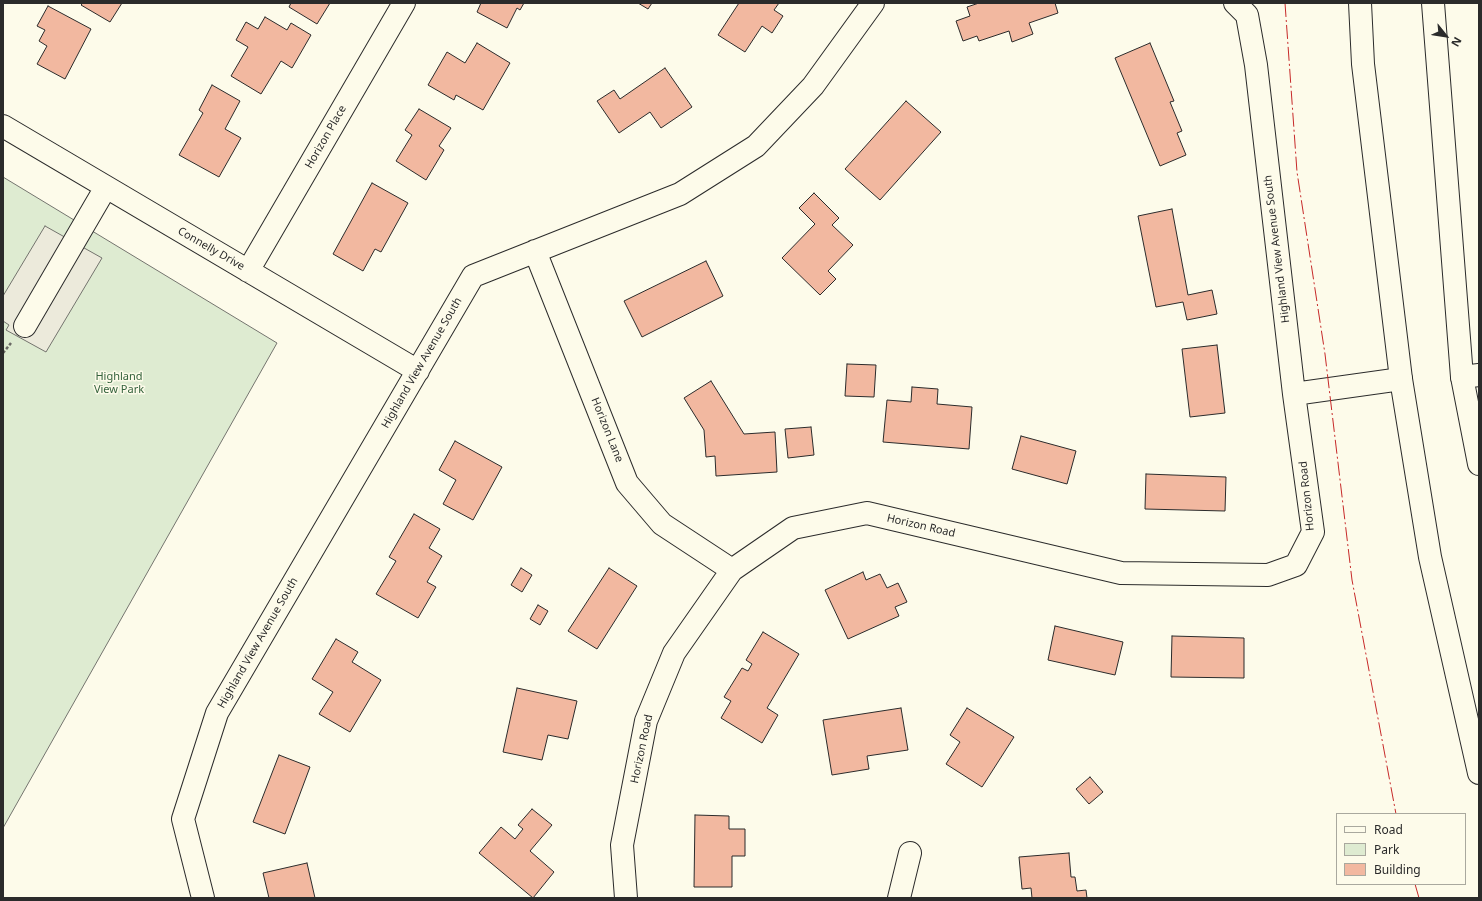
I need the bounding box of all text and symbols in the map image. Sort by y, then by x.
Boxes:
north arrow [1426,16,1466,56]
text: N [1448,35,1466,50]
street label: Horizon Place [303,103,349,171]
street label: Highland View Avenue South [1261,174,1293,324]
street label: Connelly Drive [175,225,247,273]
street label: Highland View Avenue South [379,295,465,431]
park label: Highland View Park [94,370,144,396]
street label: Horizon Lane [588,396,626,464]
street label: Horizon Road [1297,460,1317,532]
street label: Horizon Road [885,512,957,540]
street label: Highland View Avenue South [215,575,301,711]
street label: Horizon Road [628,713,656,785]
legend [1336,813,1466,885]
text: Road [1374,821,1403,838]
text: Park [1374,841,1399,858]
text: Building [1374,861,1421,878]

